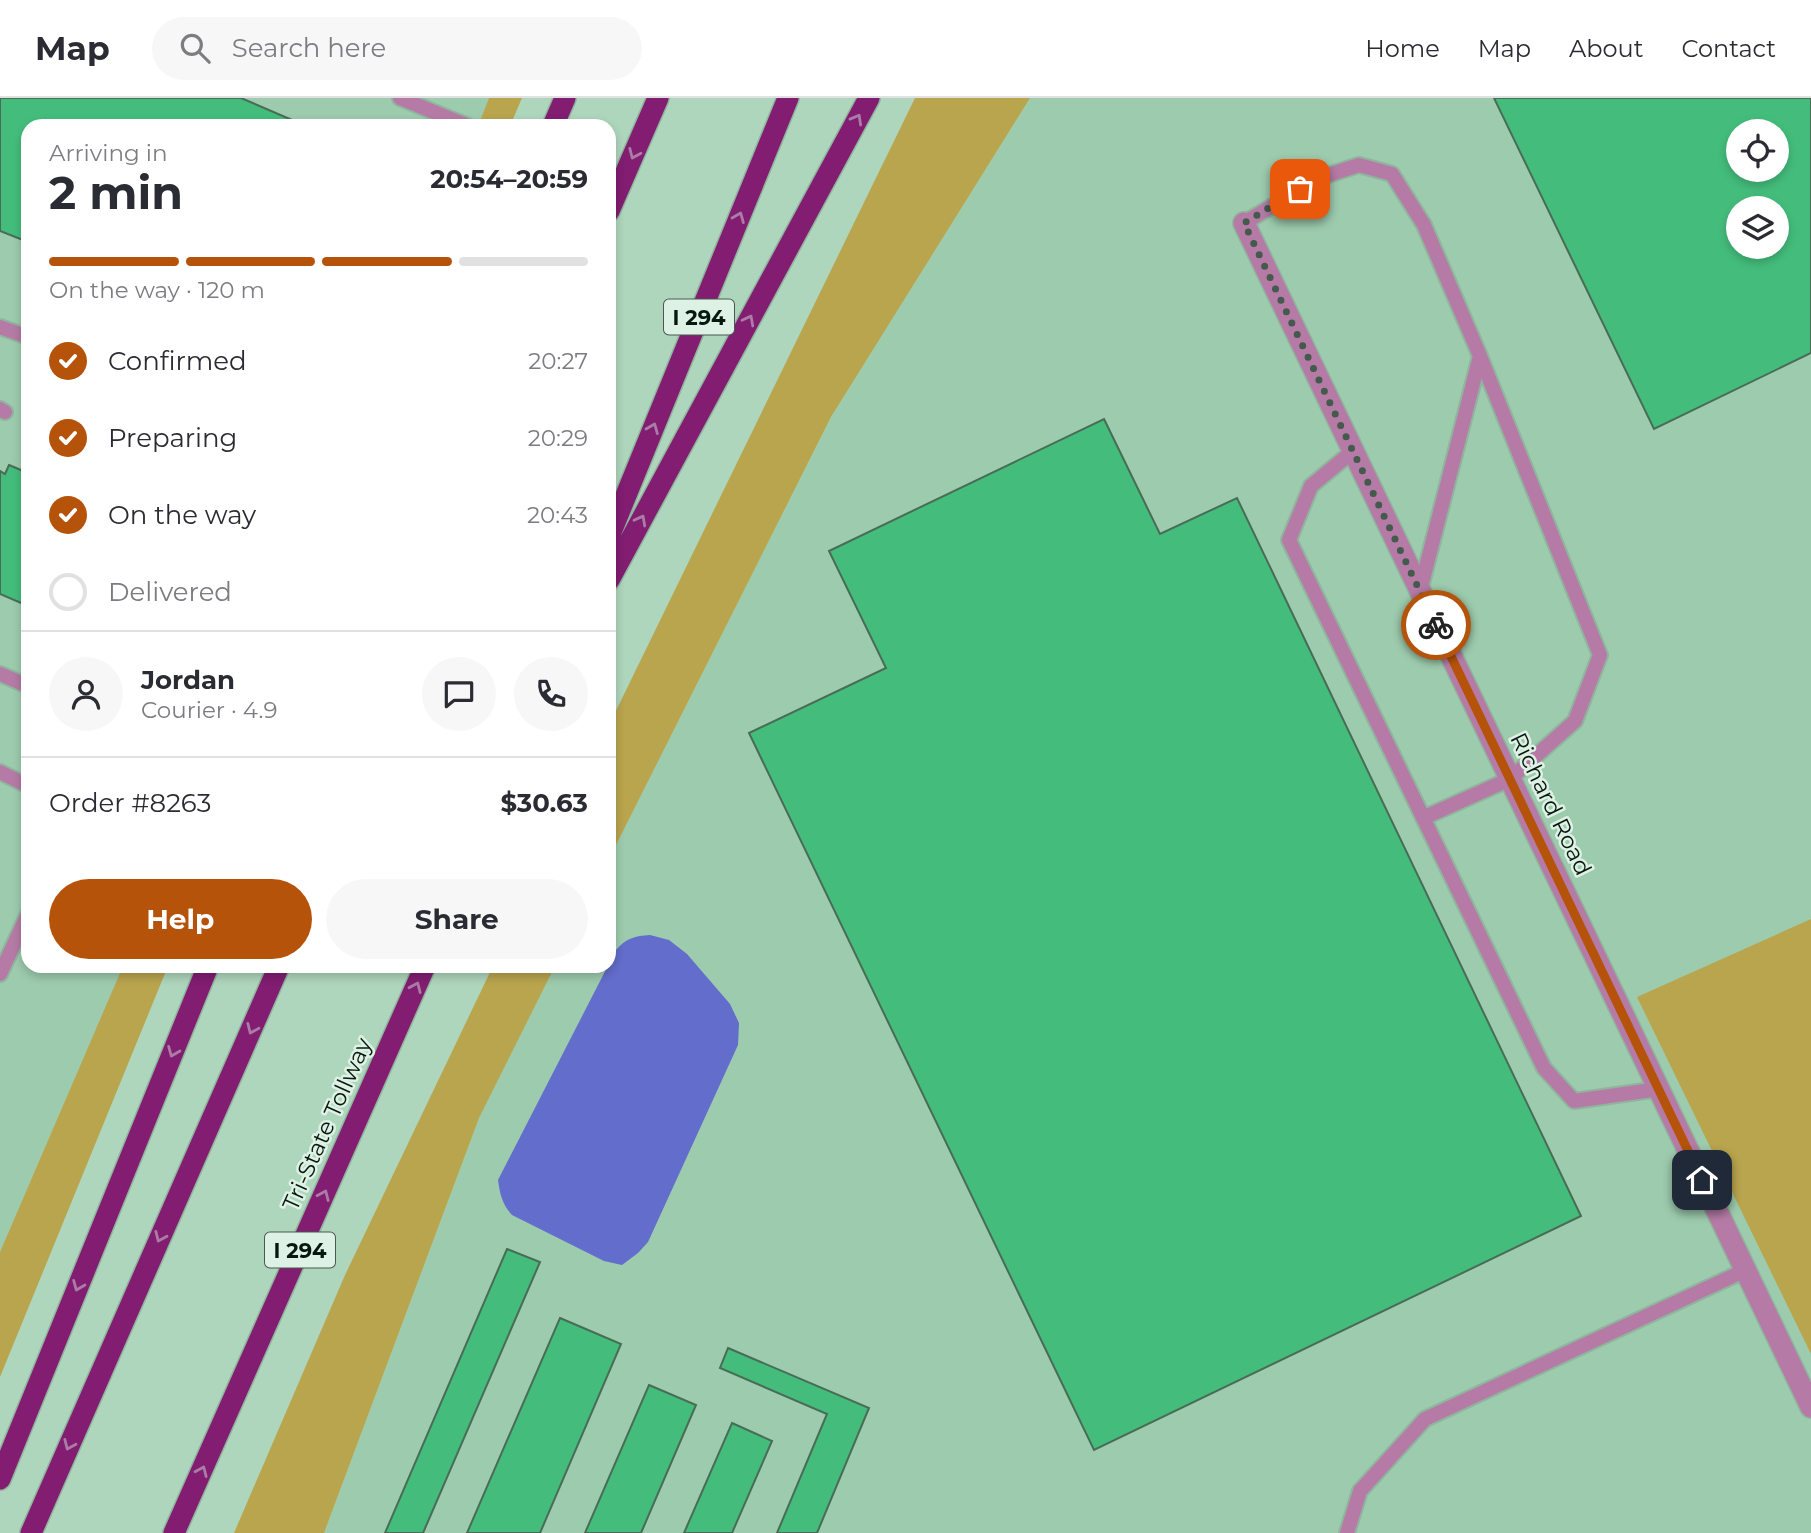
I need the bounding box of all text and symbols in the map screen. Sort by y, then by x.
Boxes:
search box [152,17,642,80]
text: Map [35,28,110,68]
icon: search [176,29,214,67]
text: Search here [232,32,386,64]
text: Home [1365,34,1440,63]
text: Map [1478,34,1531,63]
text: About [1569,34,1643,63]
text: Contact [1681,34,1776,63]
one-way arrow [849,114,862,127]
map controls [1726,119,1789,259]
button: locate [1726,119,1789,182]
text: Arriving in [49,139,168,167]
one-way arrow [628,147,642,160]
pin [1270,159,1330,219]
text: 20:54–20:59 [430,163,588,195]
text: 2 min [49,164,183,221]
icon: bag [1281,170,1319,208]
button: layers [1726,196,1789,259]
one-way arrow [731,212,745,224]
text: On the way · 120 m [49,276,265,304]
road number: I 294 [664,300,734,334]
one-way arrow [741,314,754,327]
icon: check [49,342,87,380]
text: Confirmed [108,345,247,377]
text: 20:27 [528,347,588,375]
icon: check [49,419,87,457]
text: Preparing [108,422,237,454]
one-way arrow [645,423,659,435]
text: 20:29 [528,424,588,452]
icon: check [49,496,87,534]
text: On the way [108,499,256,531]
text: 20:43 [527,501,588,529]
one-way arrow [633,515,647,527]
text: Delivered [108,576,232,608]
courier [1401,590,1471,660]
icon: bike [1417,606,1455,644]
button: person [49,657,123,731]
button: chat [422,657,496,731]
button: phone [514,657,588,731]
text: Jordan [141,664,235,696]
text: Courier · 4.9 [141,696,277,724]
street label: Richard Road [1504,728,1598,880]
text: Order #8263 [49,787,211,819]
text: $30.63 [500,787,588,819]
button: Help [49,879,312,959]
button: Share [326,879,588,959]
one-way arrow [408,982,422,995]
one-way arrow [246,1022,260,1034]
street label: Tri-State Tollway [276,1033,378,1215]
one-way arrow [167,1045,181,1057]
pin [1672,1150,1732,1210]
icon: home [1683,1161,1721,1199]
one-way arrow [315,1190,329,1202]
one-way arrow [154,1230,168,1242]
road number: I 294 [265,1232,335,1268]
one-way arrow [73,1279,87,1291]
one-way arrow [63,1438,77,1451]
one-way arrow [194,1465,208,1478]

